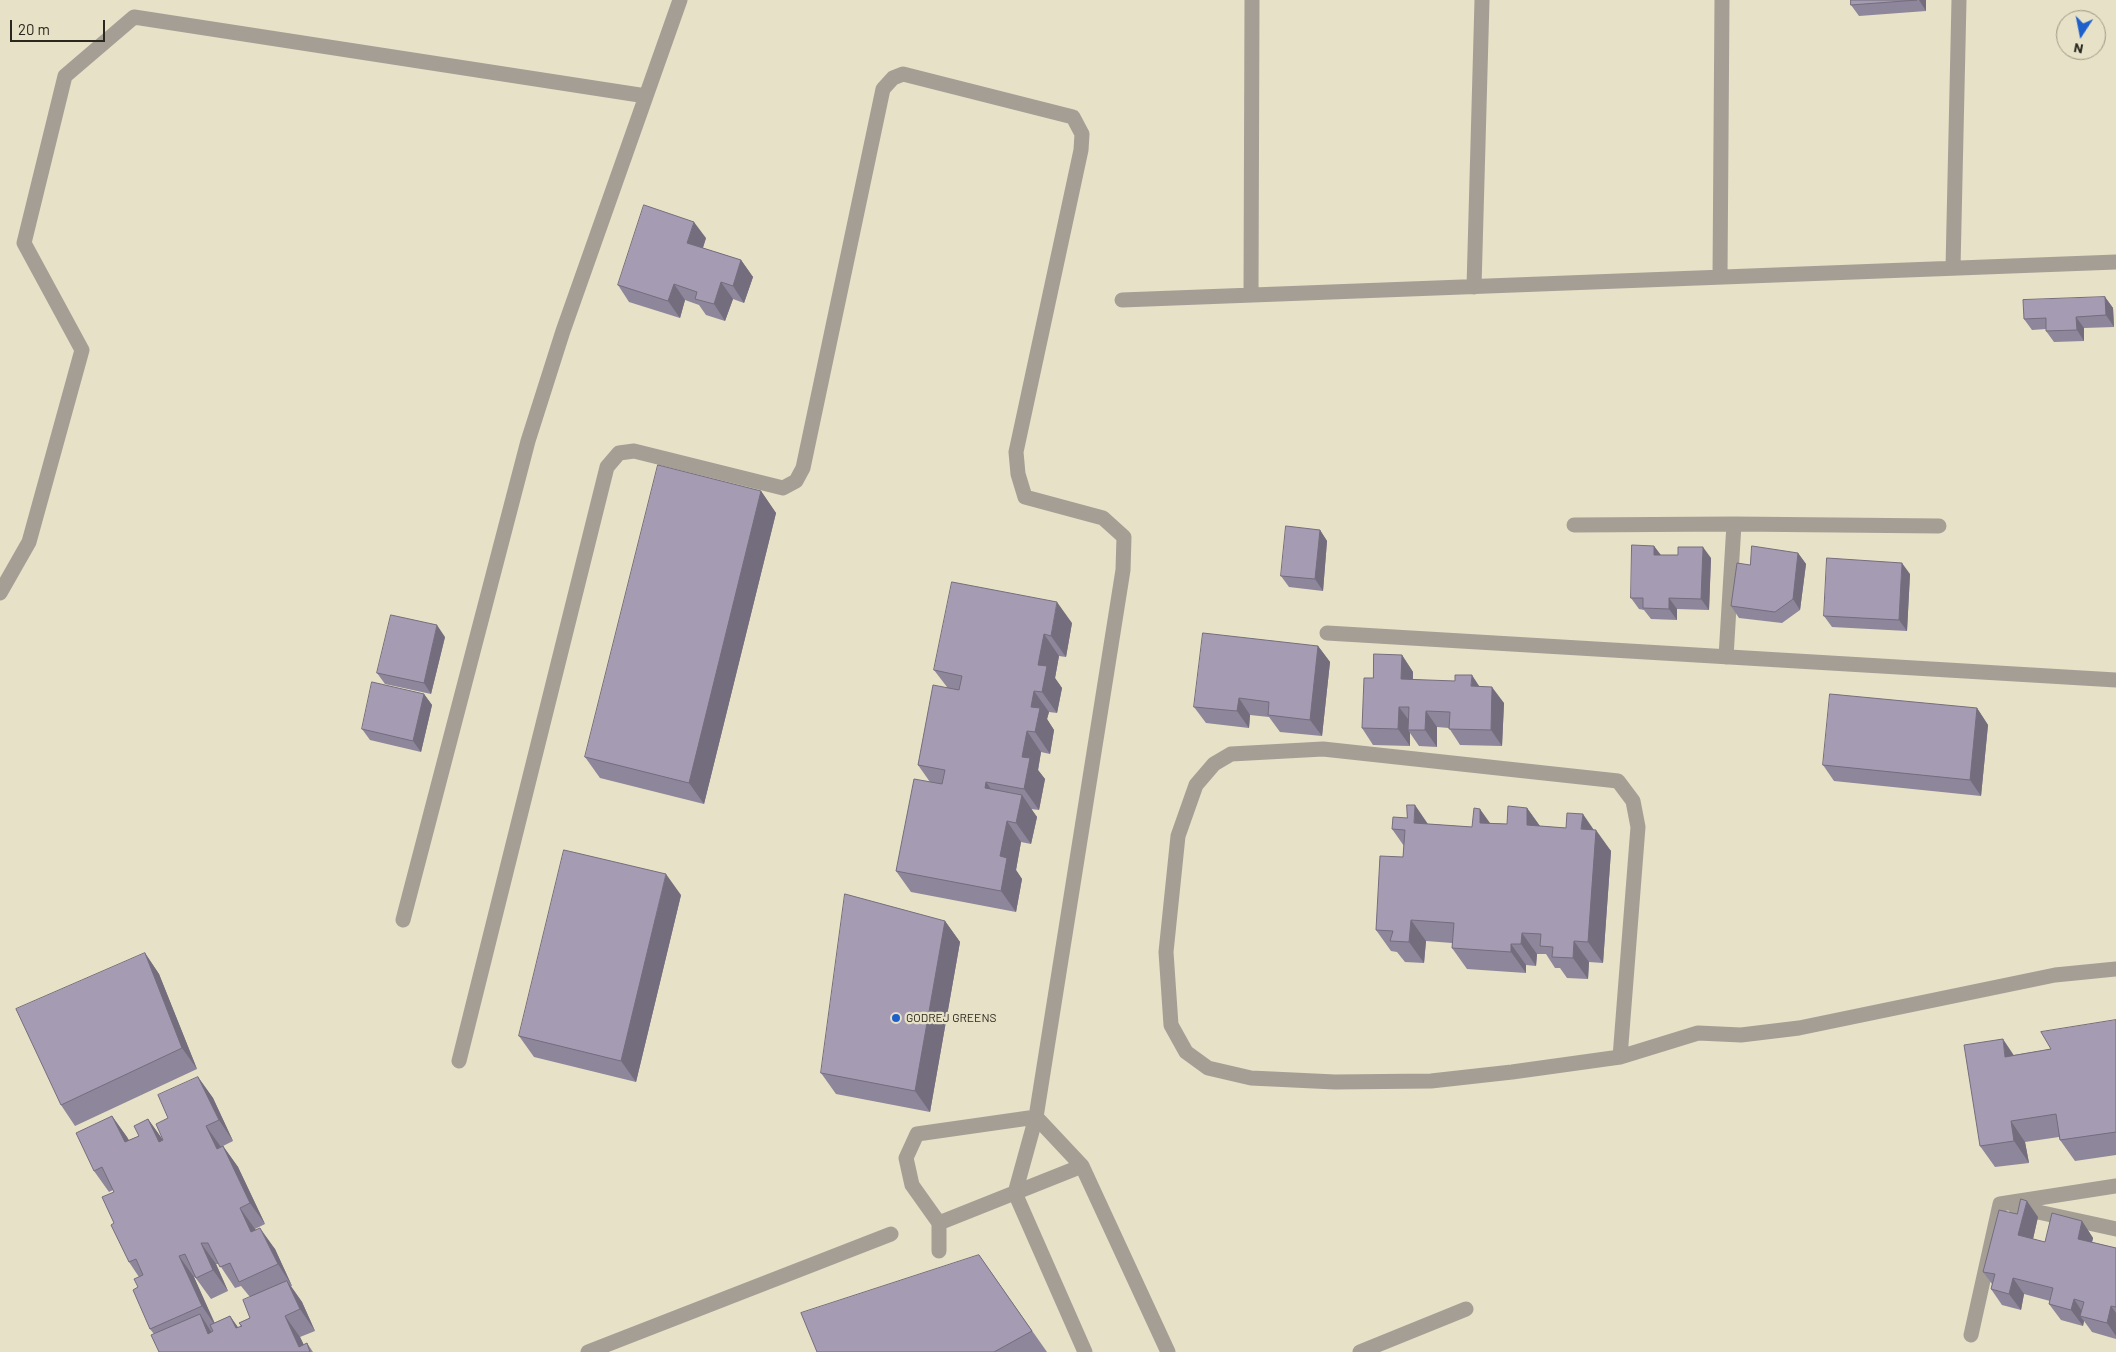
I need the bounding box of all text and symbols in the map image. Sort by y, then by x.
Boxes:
scale bar [12,10,108,42]
north arrow [2056,10,2106,60]
text: 20 m [18,20,50,38]
text: N [2072,40,2084,58]
place label: GODREJ GREENS [906,1011,997,1025]
marker: GODREJ GREENS [890,1012,902,1024]

